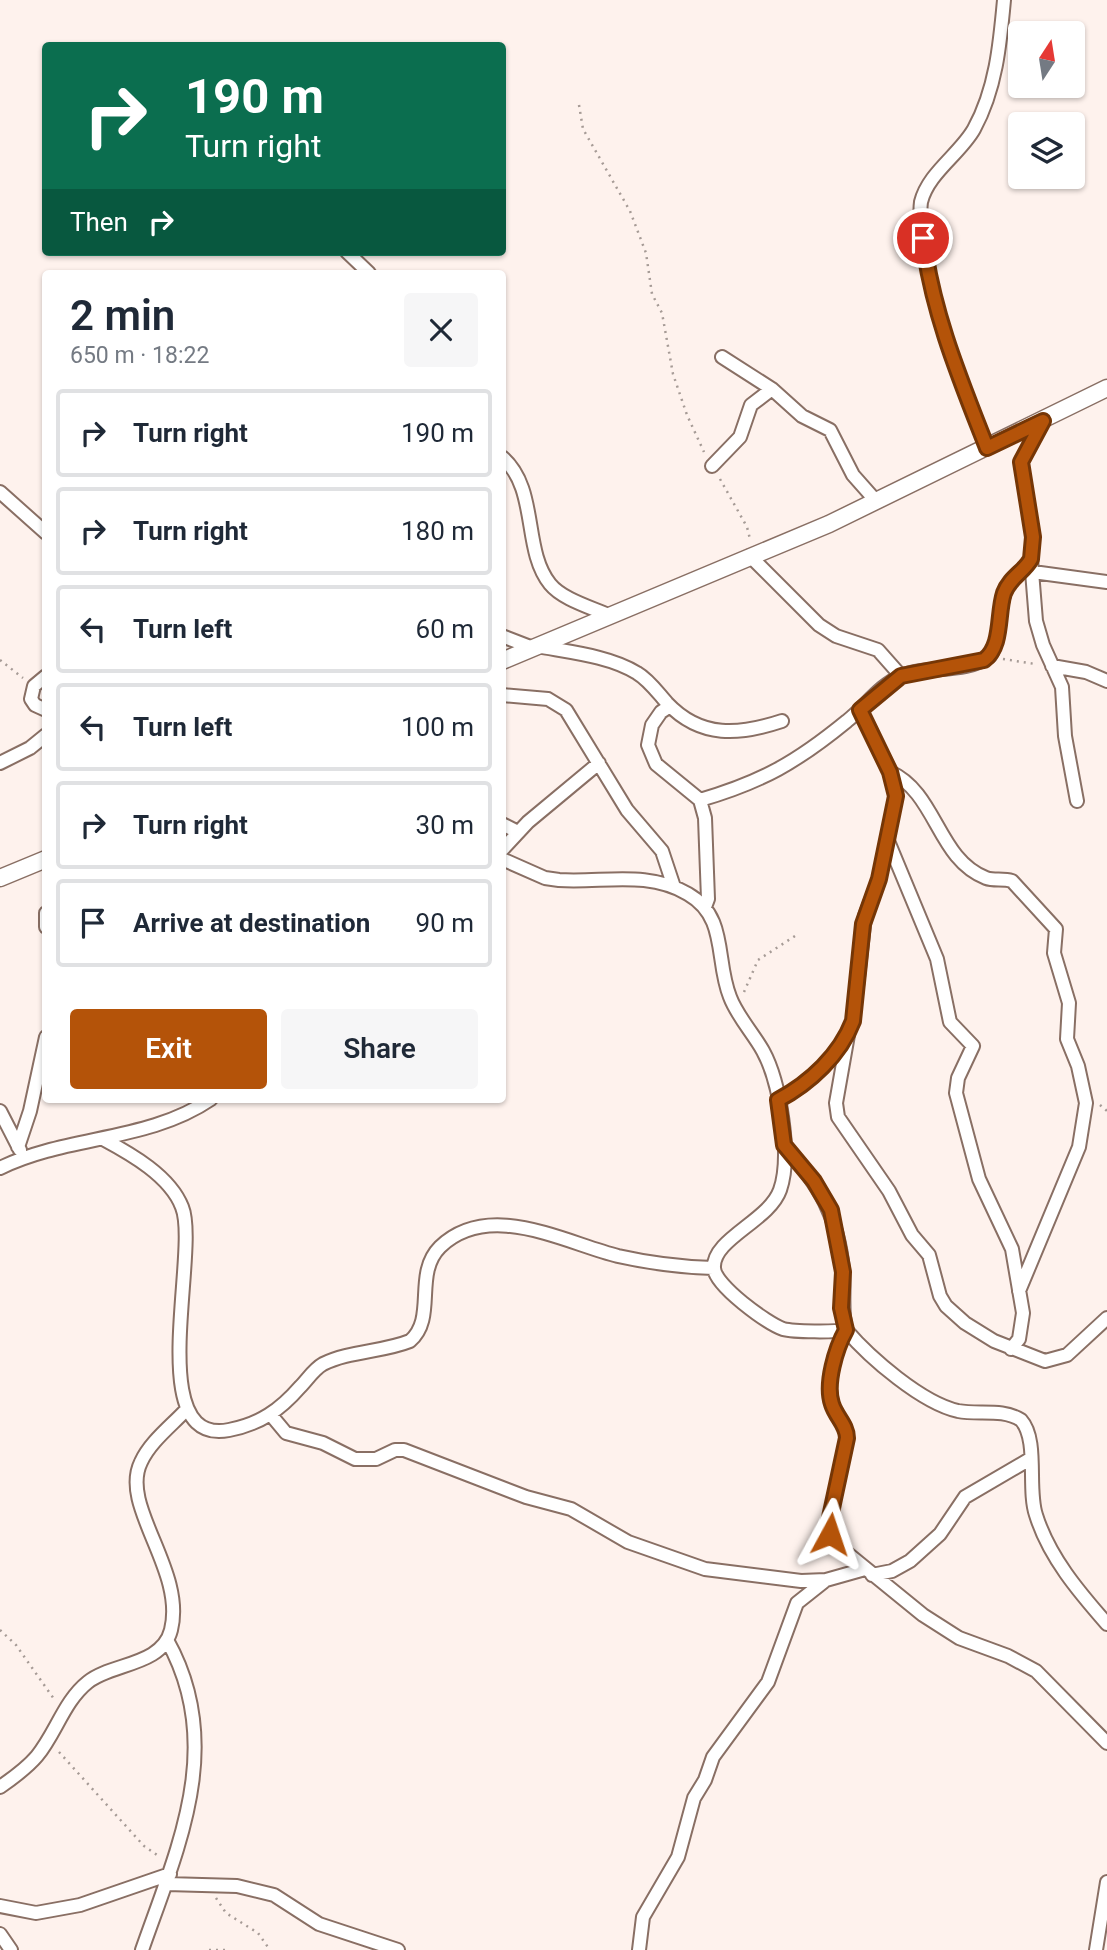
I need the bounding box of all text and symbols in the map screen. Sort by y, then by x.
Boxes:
north arrow [1008,21,1085,98]
map controls [1008,21,1085,189]
text: 190 m [185,68,324,125]
icon: right [70,70,161,161]
button: layers [1008,112,1085,189]
text: Turn right [185,127,321,165]
icon: right [142,203,180,241]
text: Then [70,207,128,237]
pin [893,208,953,268]
icon: arrive [904,219,942,257]
text: 2 min [70,291,175,340]
button: close [404,293,478,367]
text: 650 m · 18:22 [70,342,209,369]
icon: right [74,414,112,452]
text: Turn right [133,418,248,448]
text: 190 m [401,418,474,448]
icon: right [74,512,112,550]
text: Turn right [133,516,248,546]
text: 180 m [401,516,474,546]
icon: left [74,610,112,648]
text: Turn left [133,614,232,644]
text: 60 m [416,614,474,644]
icon: left [74,708,112,746]
text: Turn left [133,712,232,742]
text: 100 m [401,712,474,742]
icon: right [74,806,112,844]
text: Turn right [133,810,248,840]
text: 30 m [416,810,474,840]
icon: arrive [74,904,112,942]
text: Arrive at destination [133,908,370,938]
text: 90 m [416,908,474,938]
button: Exit [70,1009,267,1089]
button: Share [281,1009,478,1089]
position arrow [793,1497,867,1571]

